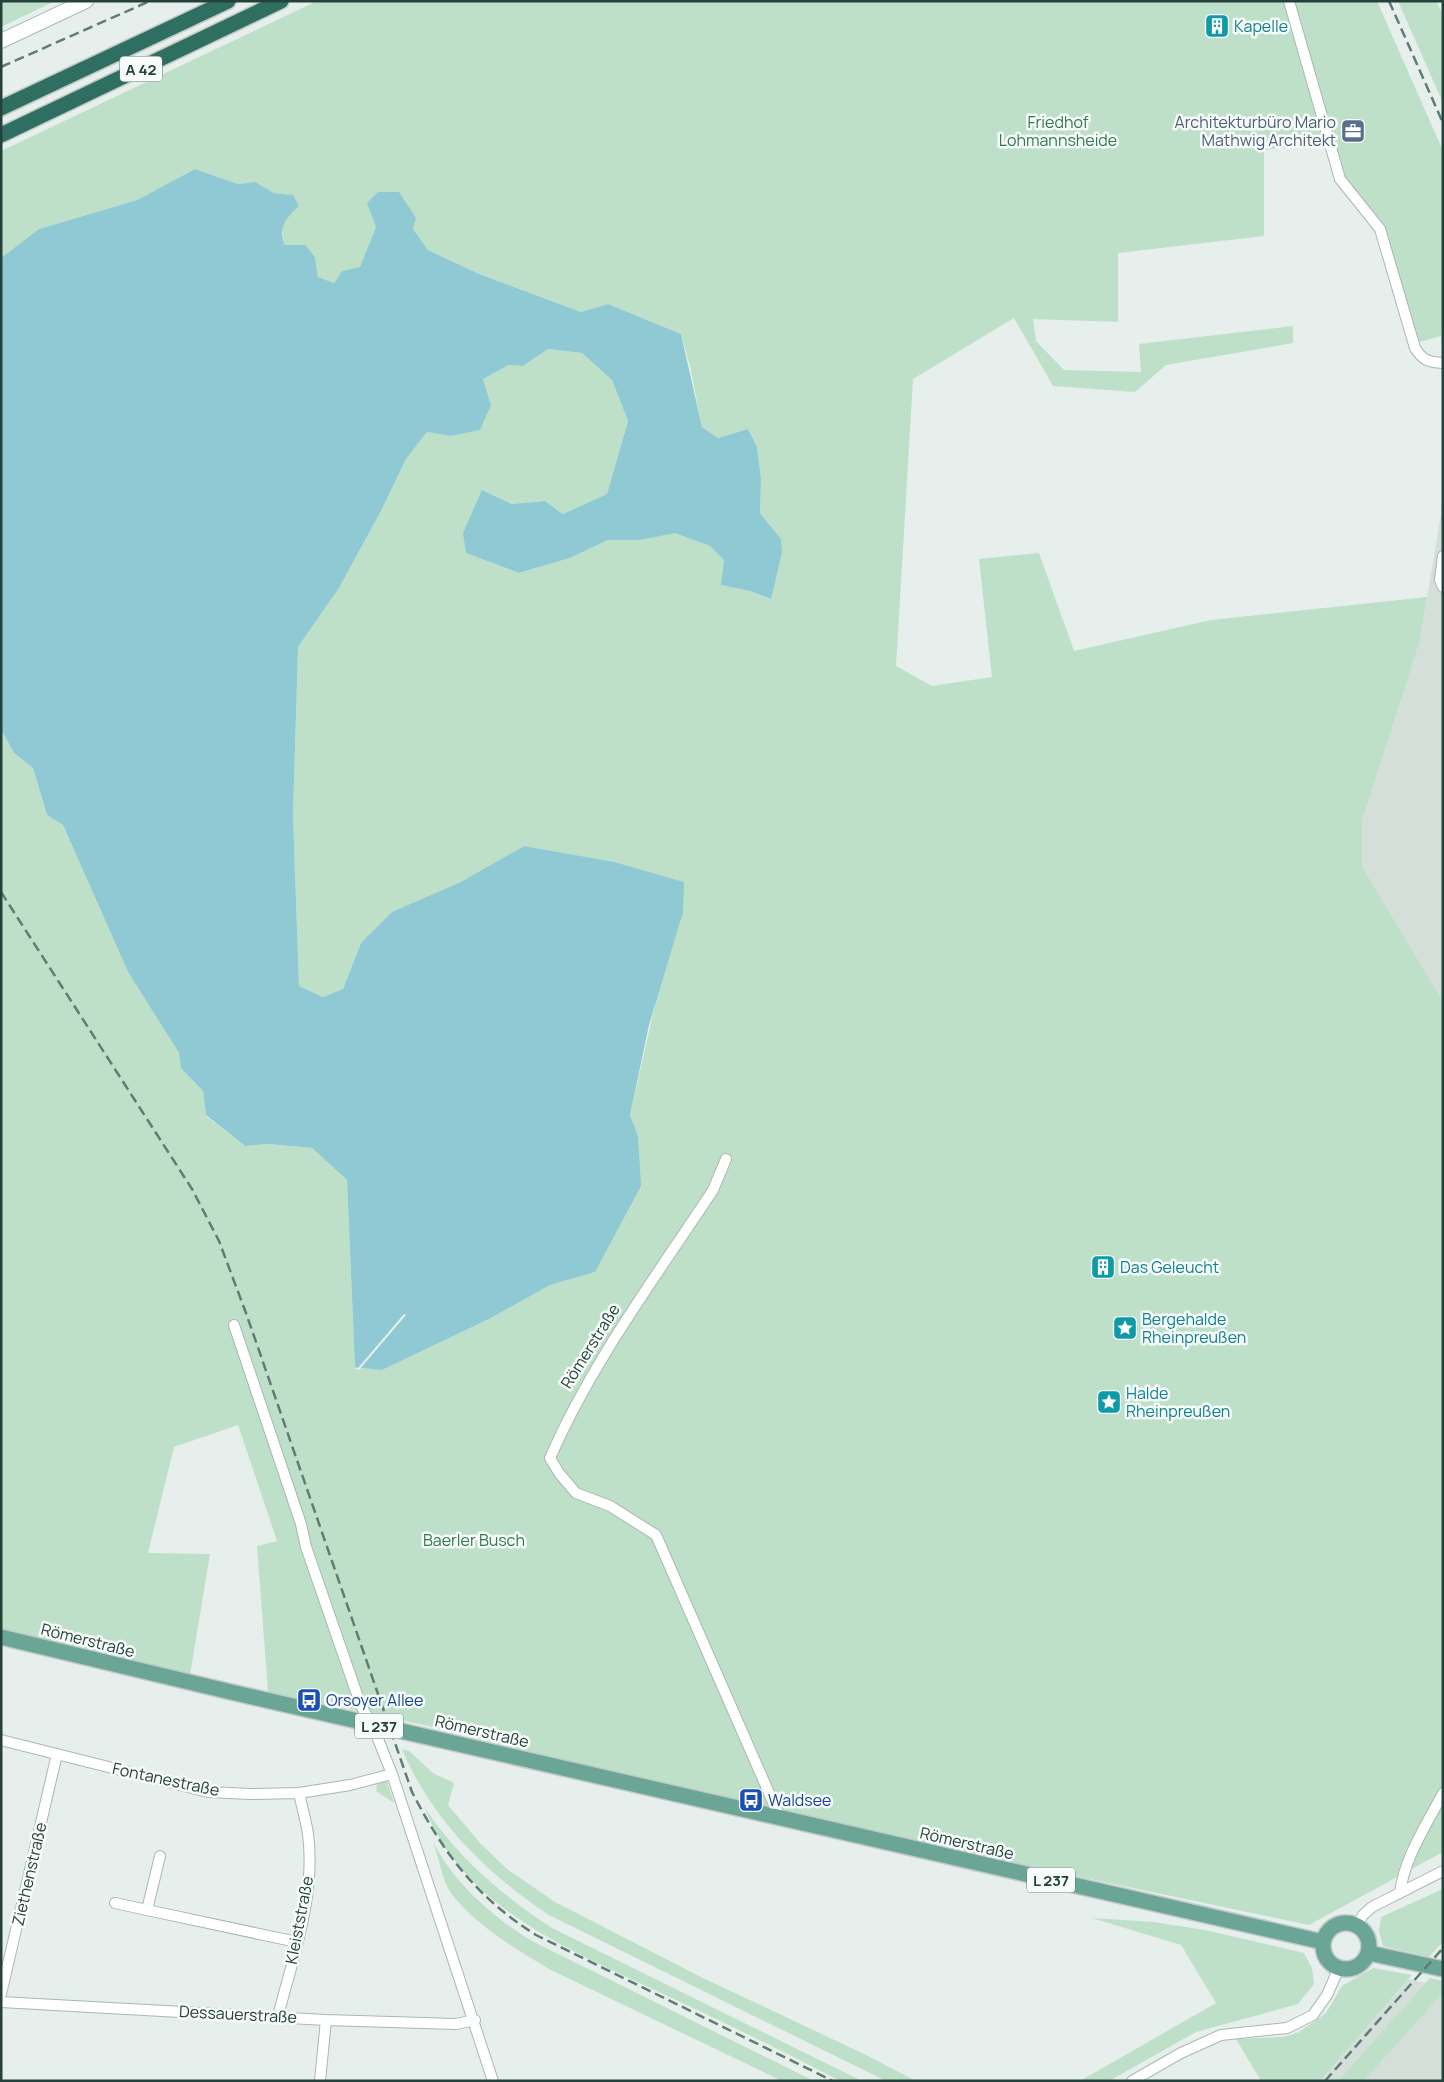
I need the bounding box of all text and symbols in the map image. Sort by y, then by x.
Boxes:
building icon: Kapelle [1204,13,1230,39]
place label: Kapelle [1234,15,1288,37]
road number: A 42 [120,56,162,82]
park label: Friedhof Lohmannsheide [999,111,1117,151]
place label: Architekturbüro Mario Mathwig Architekt [1175,111,1336,151]
office icon: Architekturbüro Mario Mathwig Architekt [1340,118,1366,144]
building icon: Das Geleucht [1090,1254,1116,1280]
place label: Das Geleucht [1120,1256,1219,1278]
street label: Römerstraße [555,1299,625,1393]
place label: Bergehalde Rheinpreußen [1142,1308,1246,1348]
place icon: Bergehalde Rheinpreußen [1112,1315,1138,1341]
place label: Halde Rheinpreußen [1126,1382,1230,1422]
place icon: Halde Rheinpreußen [1096,1389,1122,1415]
park label: Baerler Busch [423,1529,525,1551]
street label: Römerstraße [39,1618,137,1662]
bus stop icon: Orsoyer Allee [296,1687,322,1713]
place label: Orsoyer Allee [326,1689,423,1711]
street label: Römerstraße [433,1709,531,1753]
road number: L 237 [355,1714,403,1738]
street label: Fontanestraße [110,1757,222,1801]
bus stop icon: Waldsee [738,1787,764,1813]
place label: Waldsee [768,1789,831,1811]
street label: Ziethenstraße [6,1820,52,1928]
street label: Römerstraße [918,1821,1016,1865]
road number: L 237 [1027,1868,1075,1892]
street label: Kleiststraße [280,1874,318,1966]
street label: Dessauerstraße [178,2000,298,2028]

